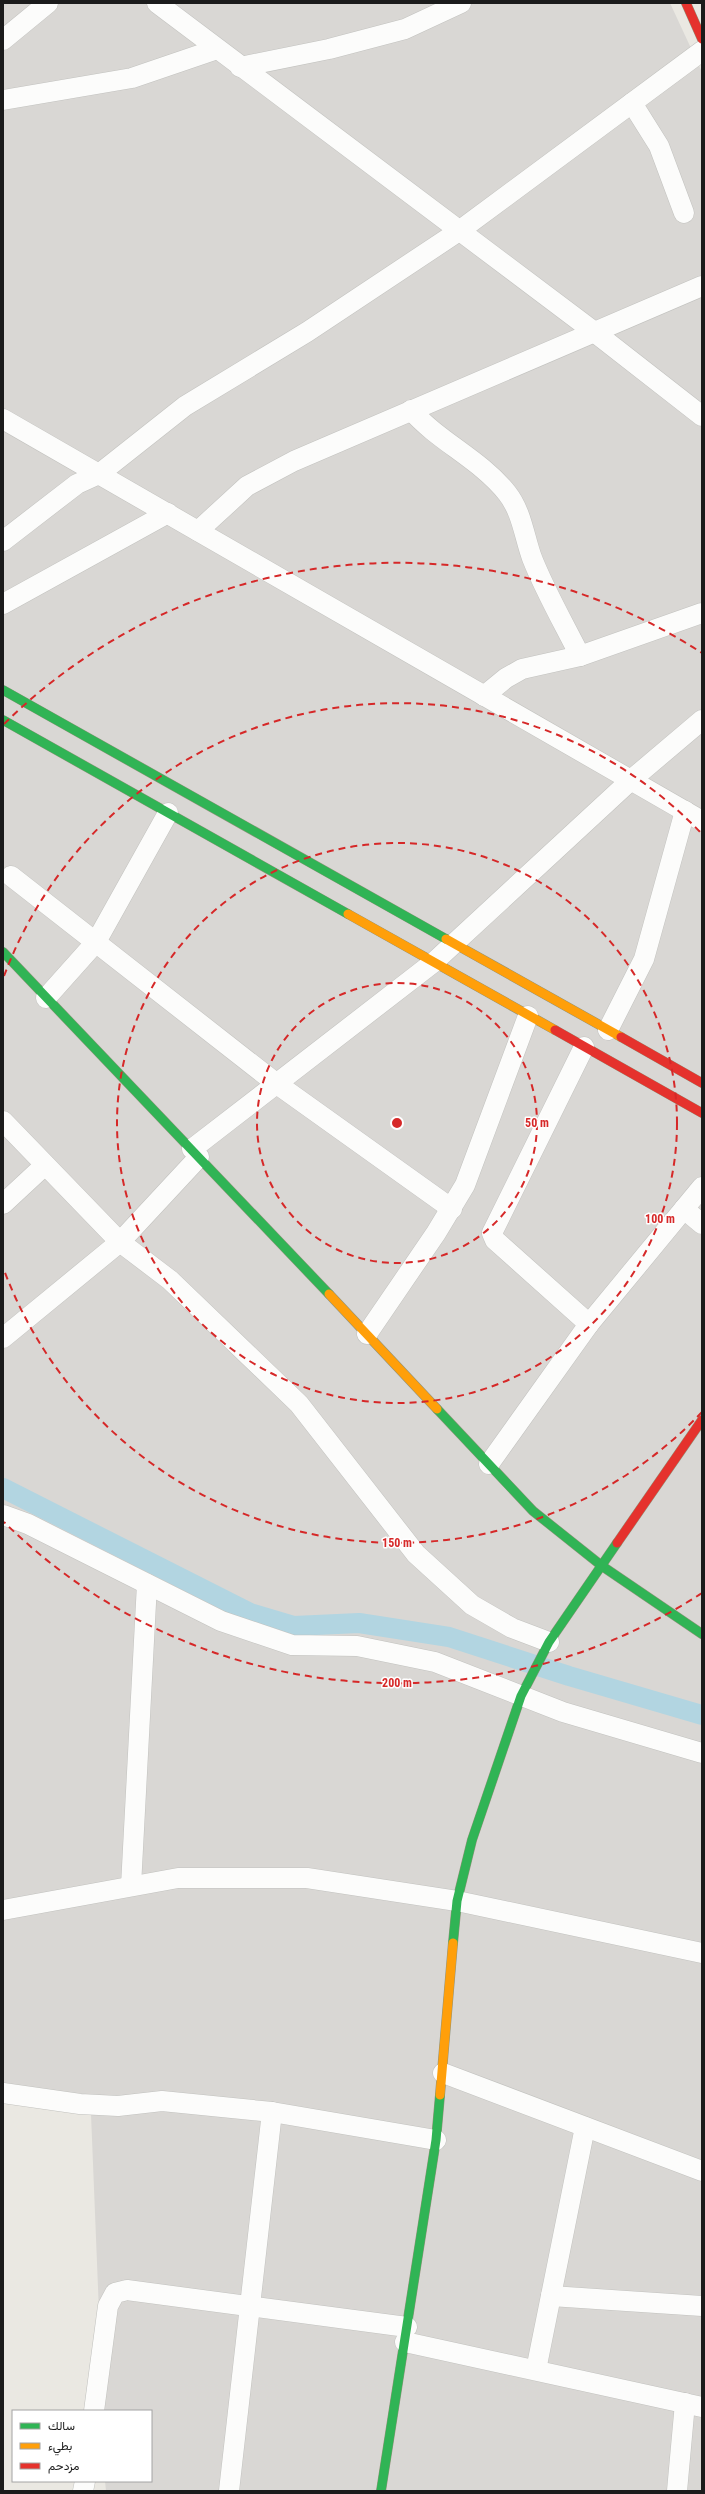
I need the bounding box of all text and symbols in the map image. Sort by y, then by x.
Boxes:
centre of rings [390,1116,404,1130]
text: 50 m [525,1116,549,1130]
text: 100 m [645,1212,675,1226]
text: 150 m [382,1536,412,1550]
text: 200 m [382,1676,412,1690]
legend [12,2410,152,2482]
text: سالك [48,2419,75,2433]
text: بطيء [48,2439,72,2456]
text: مزدحم [48,2459,79,2474]

